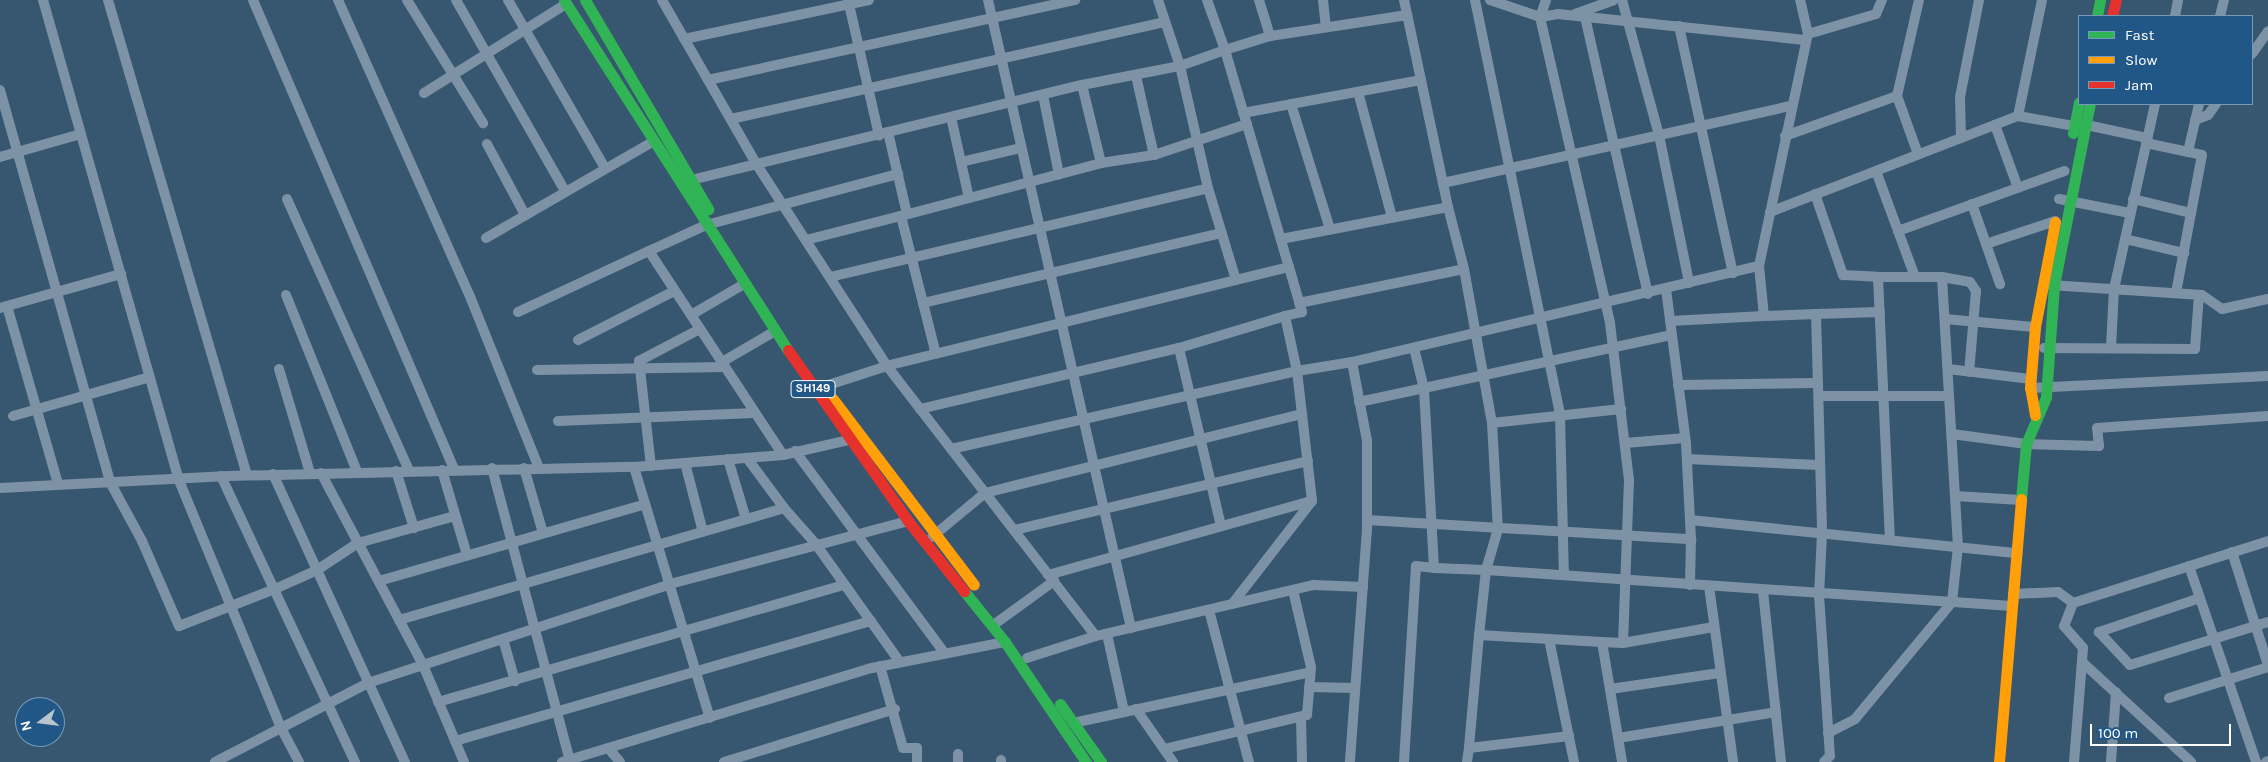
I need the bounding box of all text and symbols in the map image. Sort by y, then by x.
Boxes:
legend [2078,15,2253,105]
text: Fast [2125,26,2154,44]
text: Slow [2125,51,2157,69]
text: Jam [2125,76,2153,94]
road number: SH149 [790,379,836,398]
north arrow [15,697,65,747]
scale bar [2093,714,2234,746]
text: N [16,719,36,733]
text: 100 m [2098,724,2138,742]

